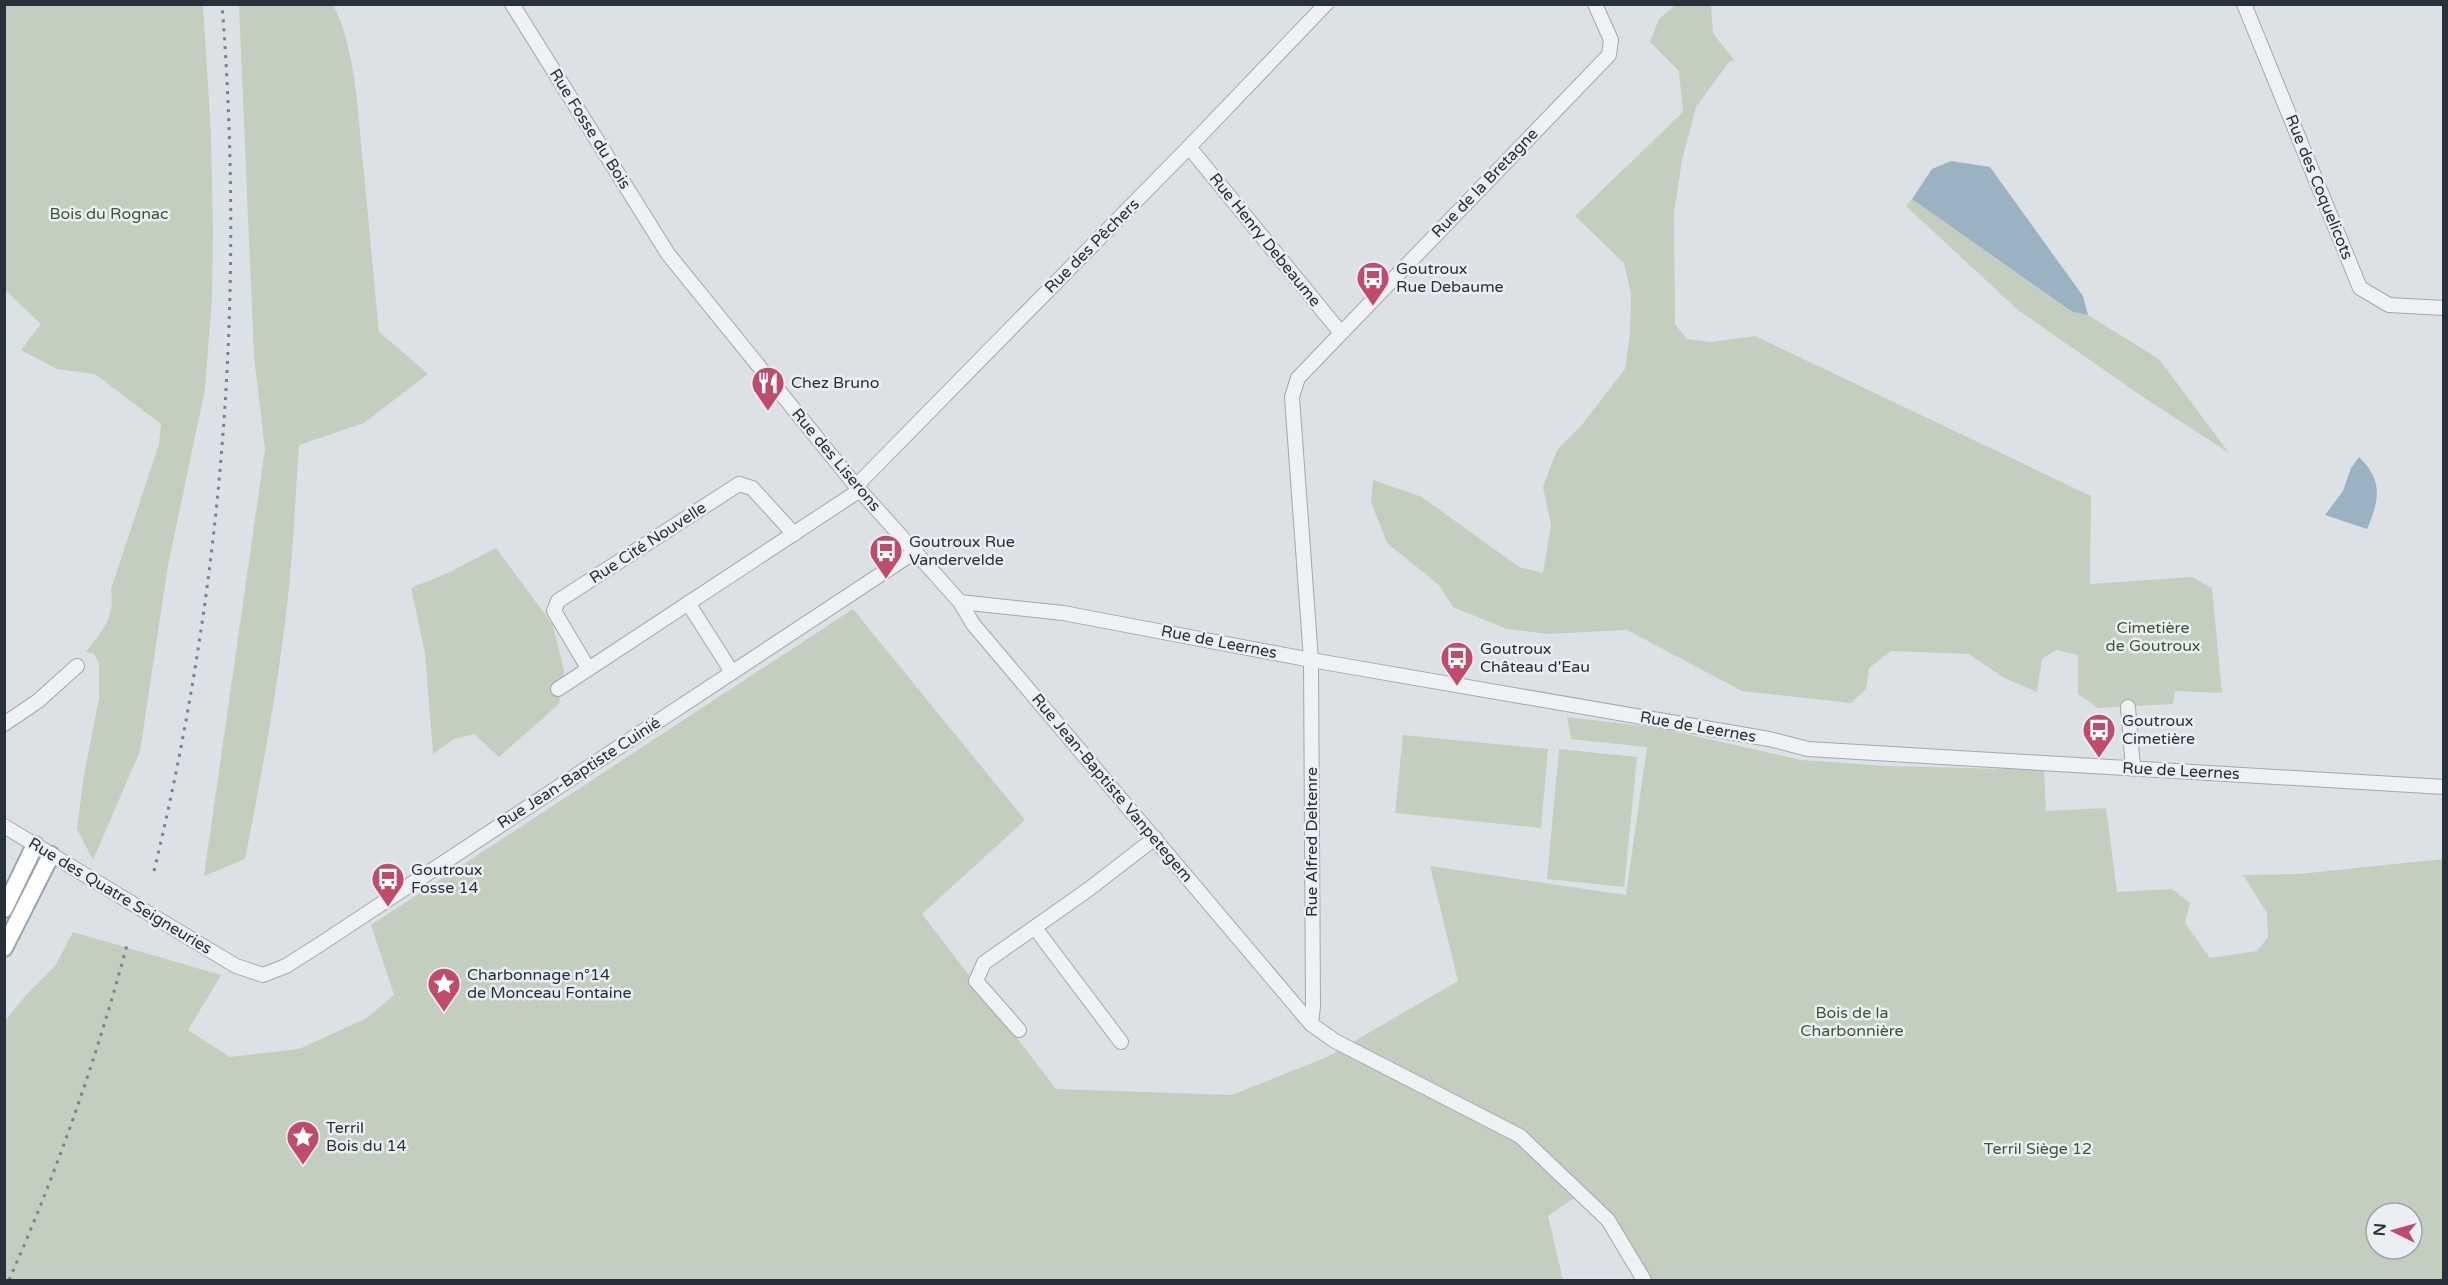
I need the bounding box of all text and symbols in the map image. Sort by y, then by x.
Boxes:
street label: Rue Fosse du Bois [545,65,635,193]
street label: Rue des Coquelicots [2281,112,2357,262]
street label: Rue de la Bretagne [1428,124,1542,242]
street label: Rue Henry Debeaume [1205,169,1325,311]
street label: Rue des Pêchers [1040,194,1144,298]
park label: Bois du Rognac [49,204,169,224]
place label: Goutroux Rue Debaume [1396,259,1504,297]
bus stop icon: Goutroux Rue Debaume [1355,260,1391,307]
restaurant icon: Chez Bruno [750,365,786,412]
place label: Chez Bruno [791,373,879,393]
street label: Rue des Liserons [787,404,885,516]
street label: Rue Cité Nouvelle [586,498,710,588]
place label: Goutroux Rue Vandervelde [909,532,1015,570]
bus stop icon: Goutroux Rue Vandervelde [868,533,904,580]
park label: Cimetière de Goutroux [2106,618,2200,656]
street label: Rue de Leernes [1159,621,1279,663]
place label: Goutroux Château d'Eau [1480,639,1590,677]
bus stop icon: Goutroux Château d'Eau [1439,640,1475,687]
street label: Rue Jean-Baptiste Vanpetegem [1027,690,1197,886]
street label: Rue de Leernes [1638,707,1758,747]
place label: Goutroux Cimetière [2122,711,2195,749]
bus stop icon: Goutroux Cimetière [2081,712,2117,759]
street label: Rue Jean-Baptiste Cuinié [494,713,664,833]
street label: Rue de Leernes [2122,758,2240,784]
street label: Rue Alfred Deltenre [1302,767,1322,917]
street label: Rue des Quatre Seigneuries [25,833,215,959]
place label: Goutroux Fosse 14 [411,860,483,898]
bus stop icon: Goutroux Fosse 14 [370,861,406,908]
place label: Charbonnage n°14 de Monceau Fontaine [467,965,632,1003]
place icon: Charbonnage n°14 de Monceau Fontaine [426,966,462,1013]
park label: Bois de la Charbonnière [1800,1003,1904,1041]
place label: Terril Bois du 14 [326,1118,407,1156]
place icon: Terril Bois du 14 [285,1119,321,1166]
park label: Terril Siège 12 [1984,1139,2092,1159]
north arrow [2364,1201,2424,1261]
text: N [2370,1223,2391,1237]

